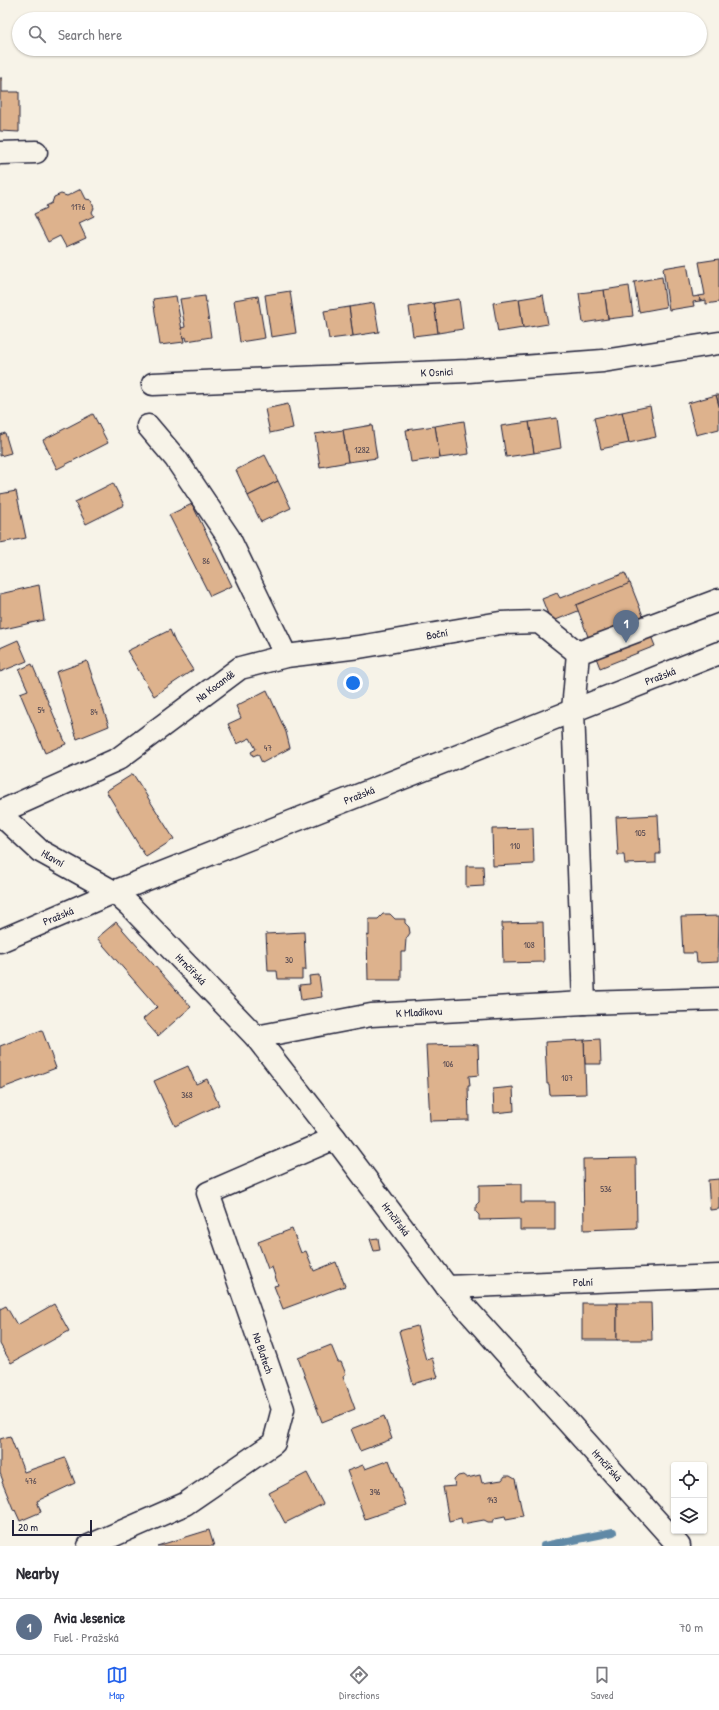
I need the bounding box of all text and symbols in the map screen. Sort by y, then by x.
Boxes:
search box [12,12,707,56]
icon: search [26,23,48,45]
text: Search here [58,24,122,45]
house number: 1176 [71,201,86,213]
street label: K Osnici [420,364,454,380]
house number: 1282 [354,444,371,456]
house number: 86 [202,555,210,567]
pin: 1 [613,610,639,643]
street label: Boční [425,625,449,643]
street label: Pražská [643,664,678,688]
street label: Na Kocandě [193,666,238,705]
your location [343,673,363,693]
house number: 54 [37,704,45,716]
house number: 84 [90,706,98,718]
house number: 47 [264,742,272,754]
street label: Pražská [342,782,377,807]
house number: 105 [634,827,646,839]
house number: 110 [510,840,520,852]
street label: Hlavní [39,846,67,870]
street label: Pražská [41,903,76,929]
house number: 108 [523,939,535,951]
street label: Hrnčířská [173,950,210,988]
house number: 30 [285,954,293,966]
street label: K Mladíkovu [395,1004,443,1020]
house number: 106 [443,1058,454,1070]
house number: 107 [561,1072,573,1084]
house number: 368 [181,1089,193,1101]
house number: 536 [600,1183,612,1195]
street label: Hrnčířská [379,1199,414,1239]
street label: Polní [573,1275,593,1289]
street label: Na Blatech [249,1331,277,1376]
street label: Hrnčířská [589,1446,626,1484]
map controls [671,1462,707,1534]
button: locate [671,1462,707,1498]
house number: 476 [25,1475,37,1487]
house number: 396 [370,1486,381,1498]
house number: 143 [487,1494,497,1506]
button: layers [671,1498,707,1534]
scale bar [12,1518,92,1537]
text: 20 m [18,1520,38,1534]
text: Nearby [16,1561,59,1584]
text: Avia Jesenice [54,1607,125,1628]
text: 1 [27,1618,31,1636]
text: 70 m [679,1618,703,1636]
text: Fuel · Pražská [54,1628,119,1646]
tab: Map [106,1664,128,1702]
tab: Directions [339,1664,380,1702]
tab: Saved [591,1664,613,1702]

